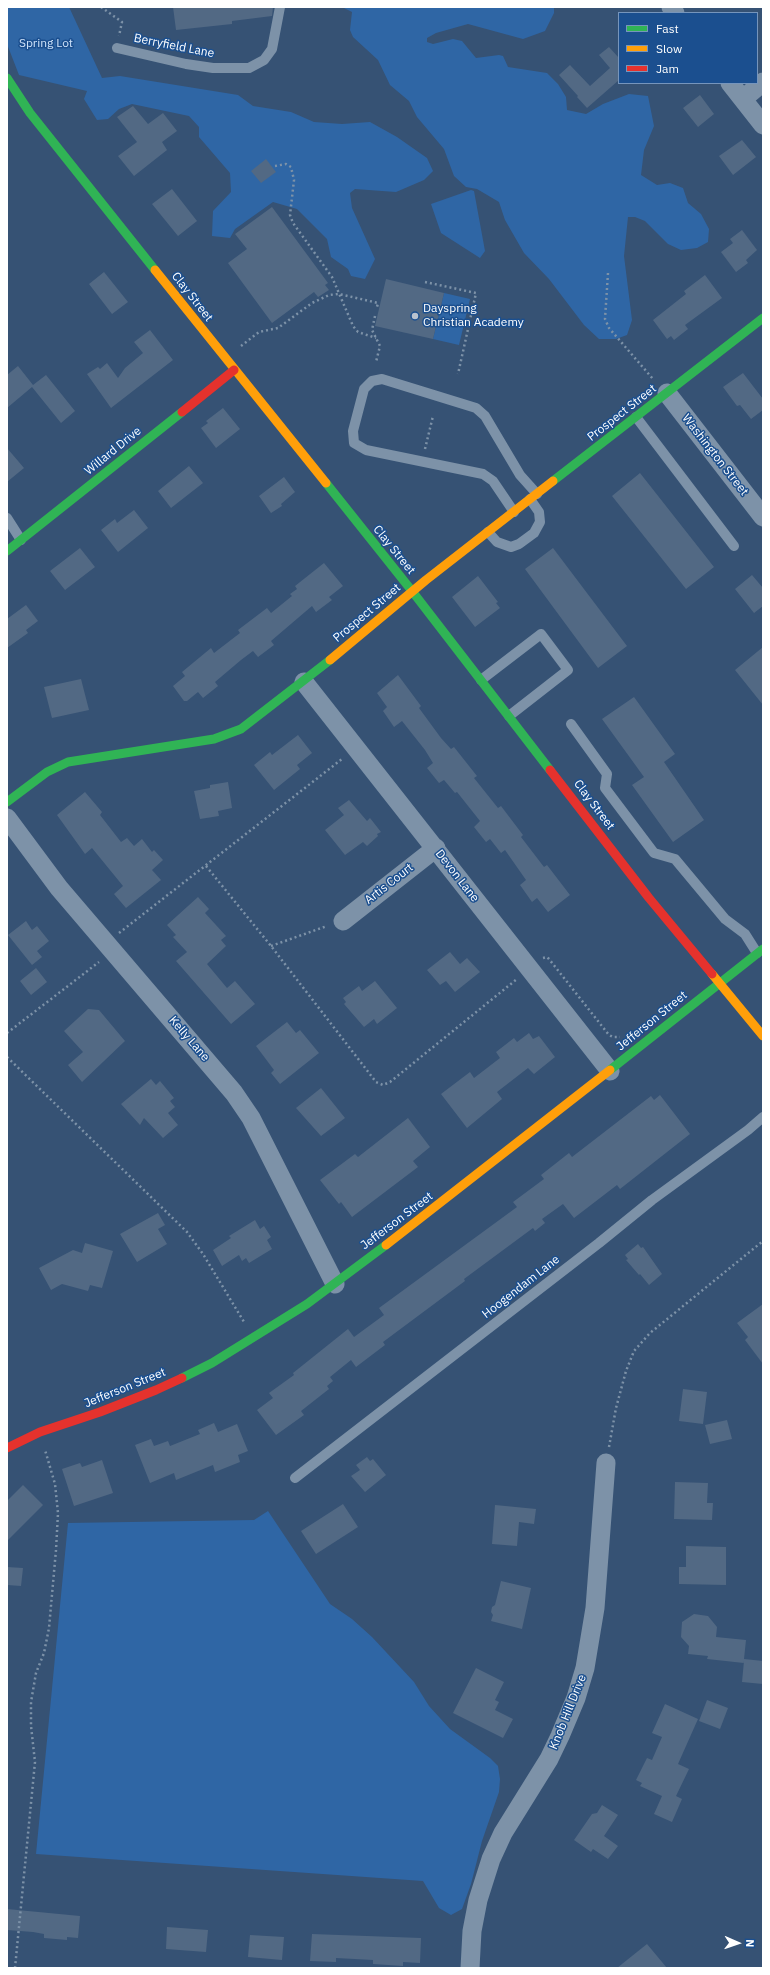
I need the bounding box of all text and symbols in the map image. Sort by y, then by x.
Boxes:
legend [618,12,758,84]
text: Fast [656,21,679,36]
street label: Berryfield Lane [133,31,215,61]
park label: Spring Lot [19,37,73,51]
text: Slow [656,41,682,56]
text: Jam [656,61,679,76]
street label: Clay Street [168,269,216,325]
place label: Dayspring Christian Academy [423,302,524,330]
marker: Dayspring Christian Academy [410,311,420,321]
street label: Prospect Street [585,382,659,444]
street label: Washington Street [679,411,751,499]
street label: Willard Drive [82,424,144,478]
street label: Clay Street [370,523,418,577]
street label: Prospect Street [330,581,404,645]
street label: Clay Street [571,777,617,833]
street label: Devon Lane [432,847,482,905]
street label: Artis Court [362,861,416,907]
street label: Jefferson Street [614,988,690,1054]
street label: Kelly Lane [166,1014,212,1064]
street label: Jefferson Street [358,1189,436,1253]
street label: Hoogendam Lane [479,1252,563,1322]
street label: Jefferson Street [82,1365,168,1411]
street label: Knob Hill Drive [546,1672,590,1752]
north arrow [718,1923,758,1963]
text: N [743,1939,757,1948]

